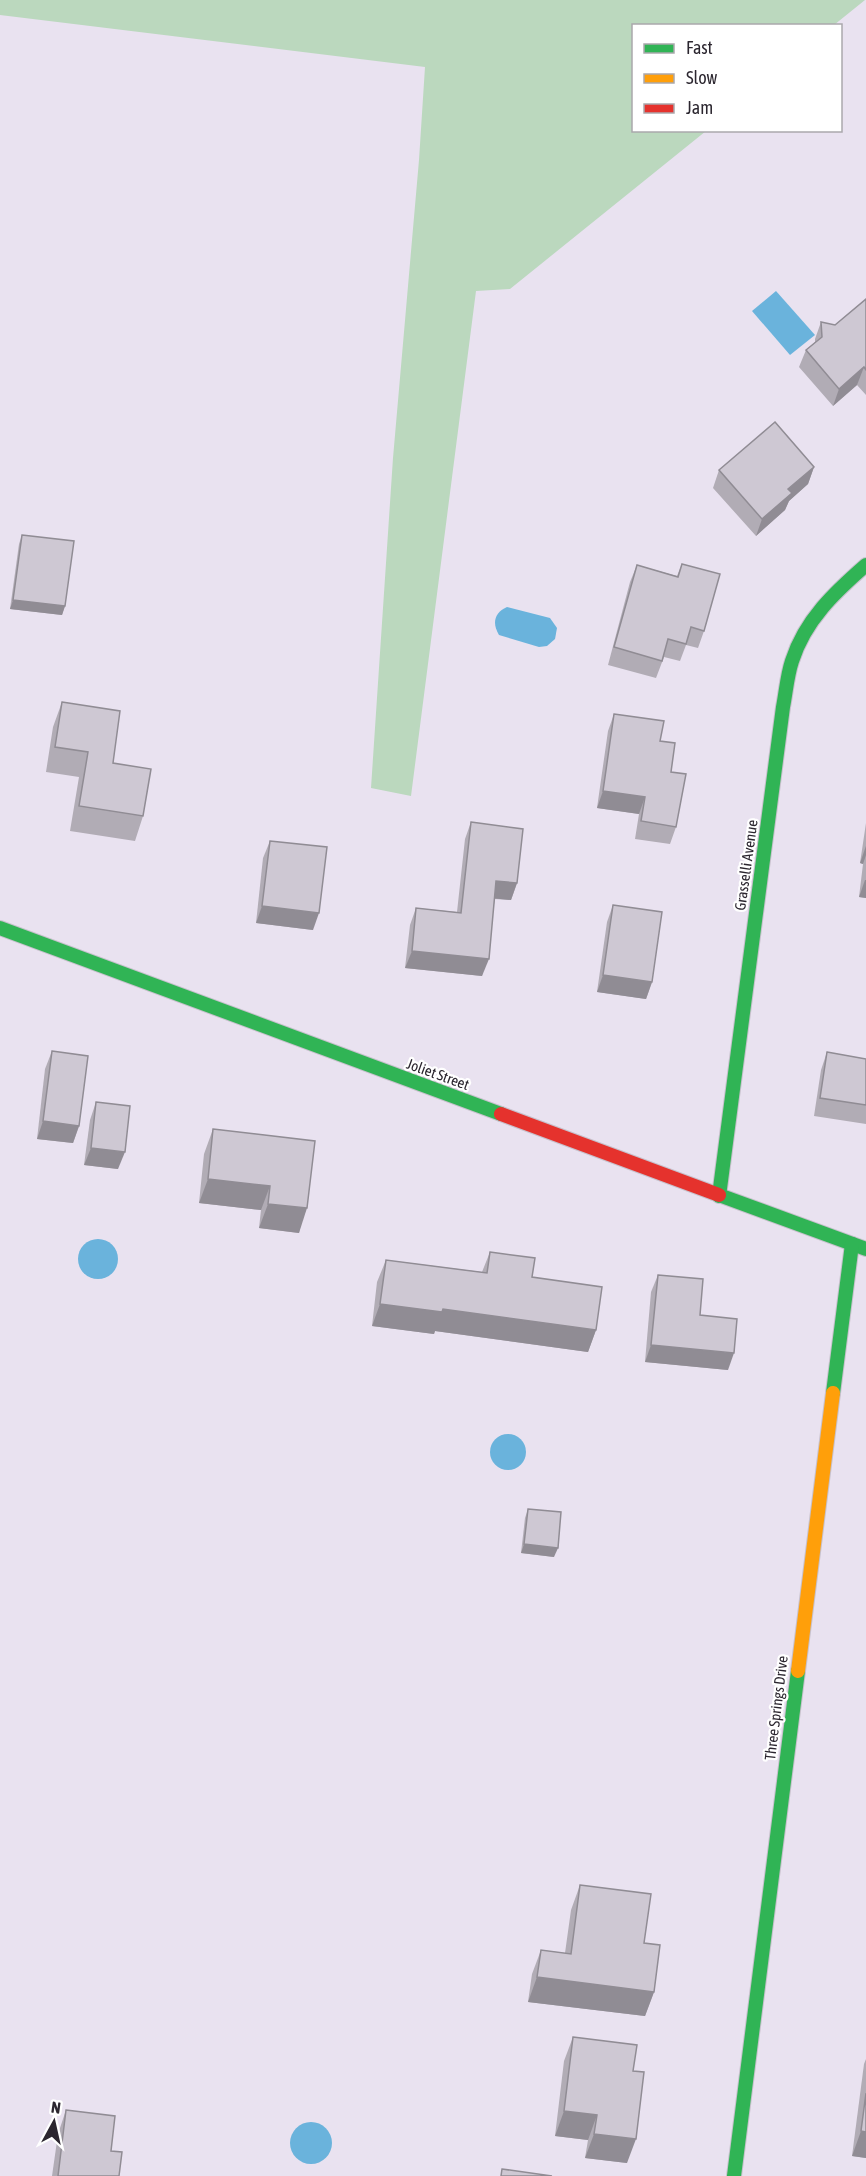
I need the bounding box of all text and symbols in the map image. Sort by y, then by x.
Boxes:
legend [632,24,842,132]
text: Fast [686,37,713,58]
text: Slow [686,67,717,88]
text: Jam [686,97,713,118]
street label: Grasselli Avenue [731,818,761,911]
street label: Joliet Street [404,1055,472,1093]
street label: Three Springs Drive [761,1655,791,1761]
north arrow [24,2092,84,2152]
text: N [50,2098,62,2117]

